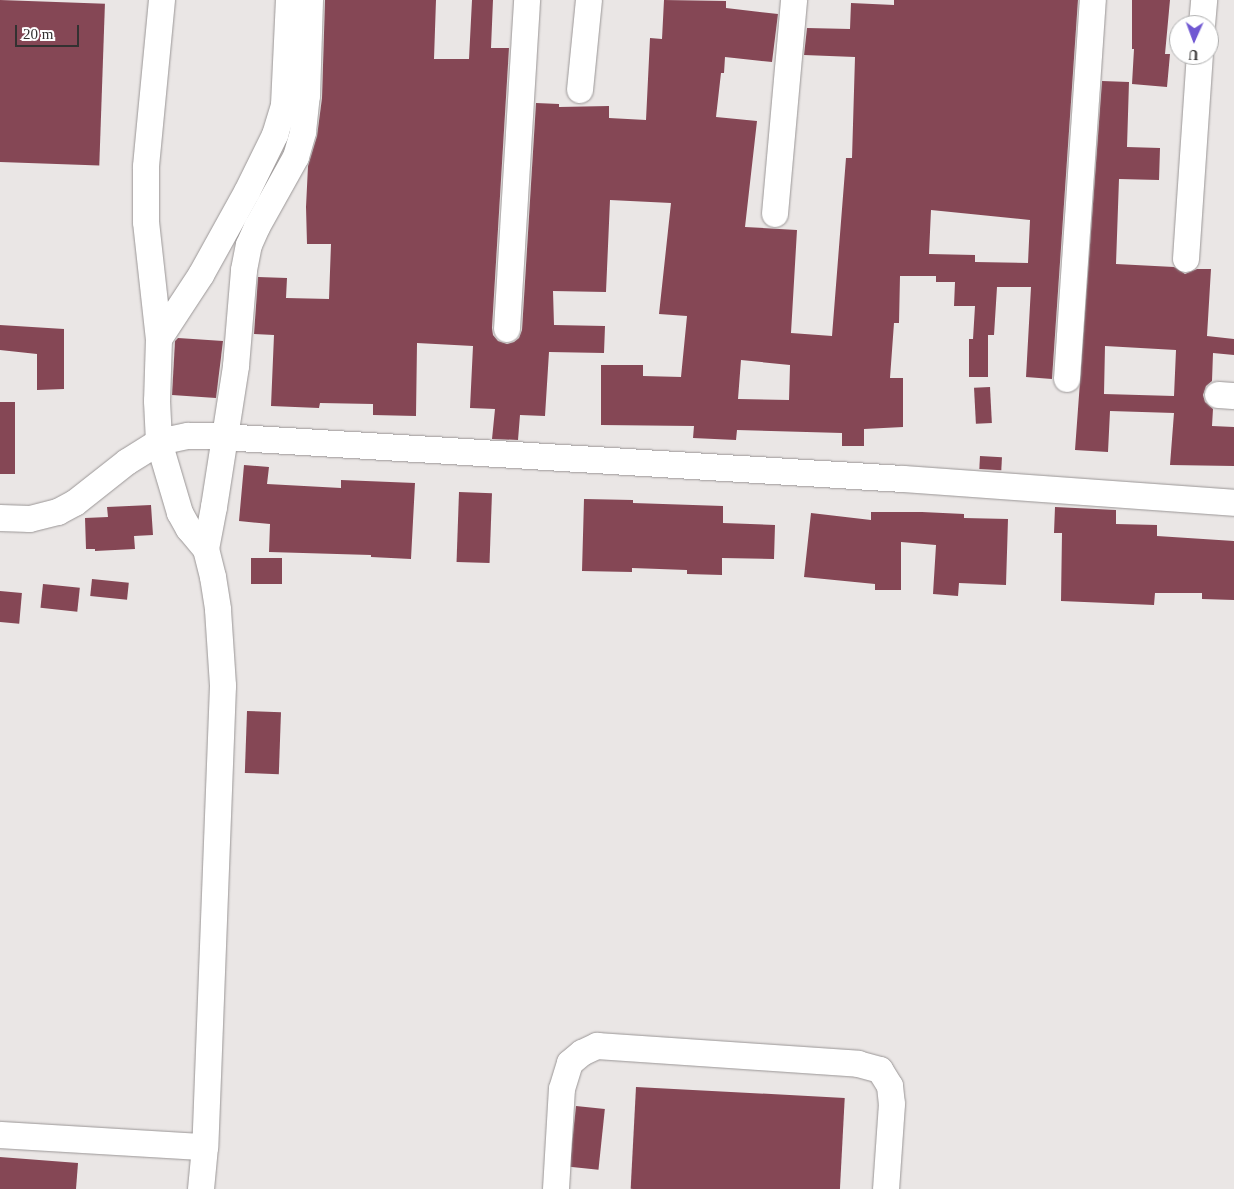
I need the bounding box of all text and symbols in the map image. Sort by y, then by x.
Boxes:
scale bar [18,15,81,47]
north arrow [1169,15,1219,65]
text: 20 m [23,26,53,42]
text: U [1188,47,1199,62]

